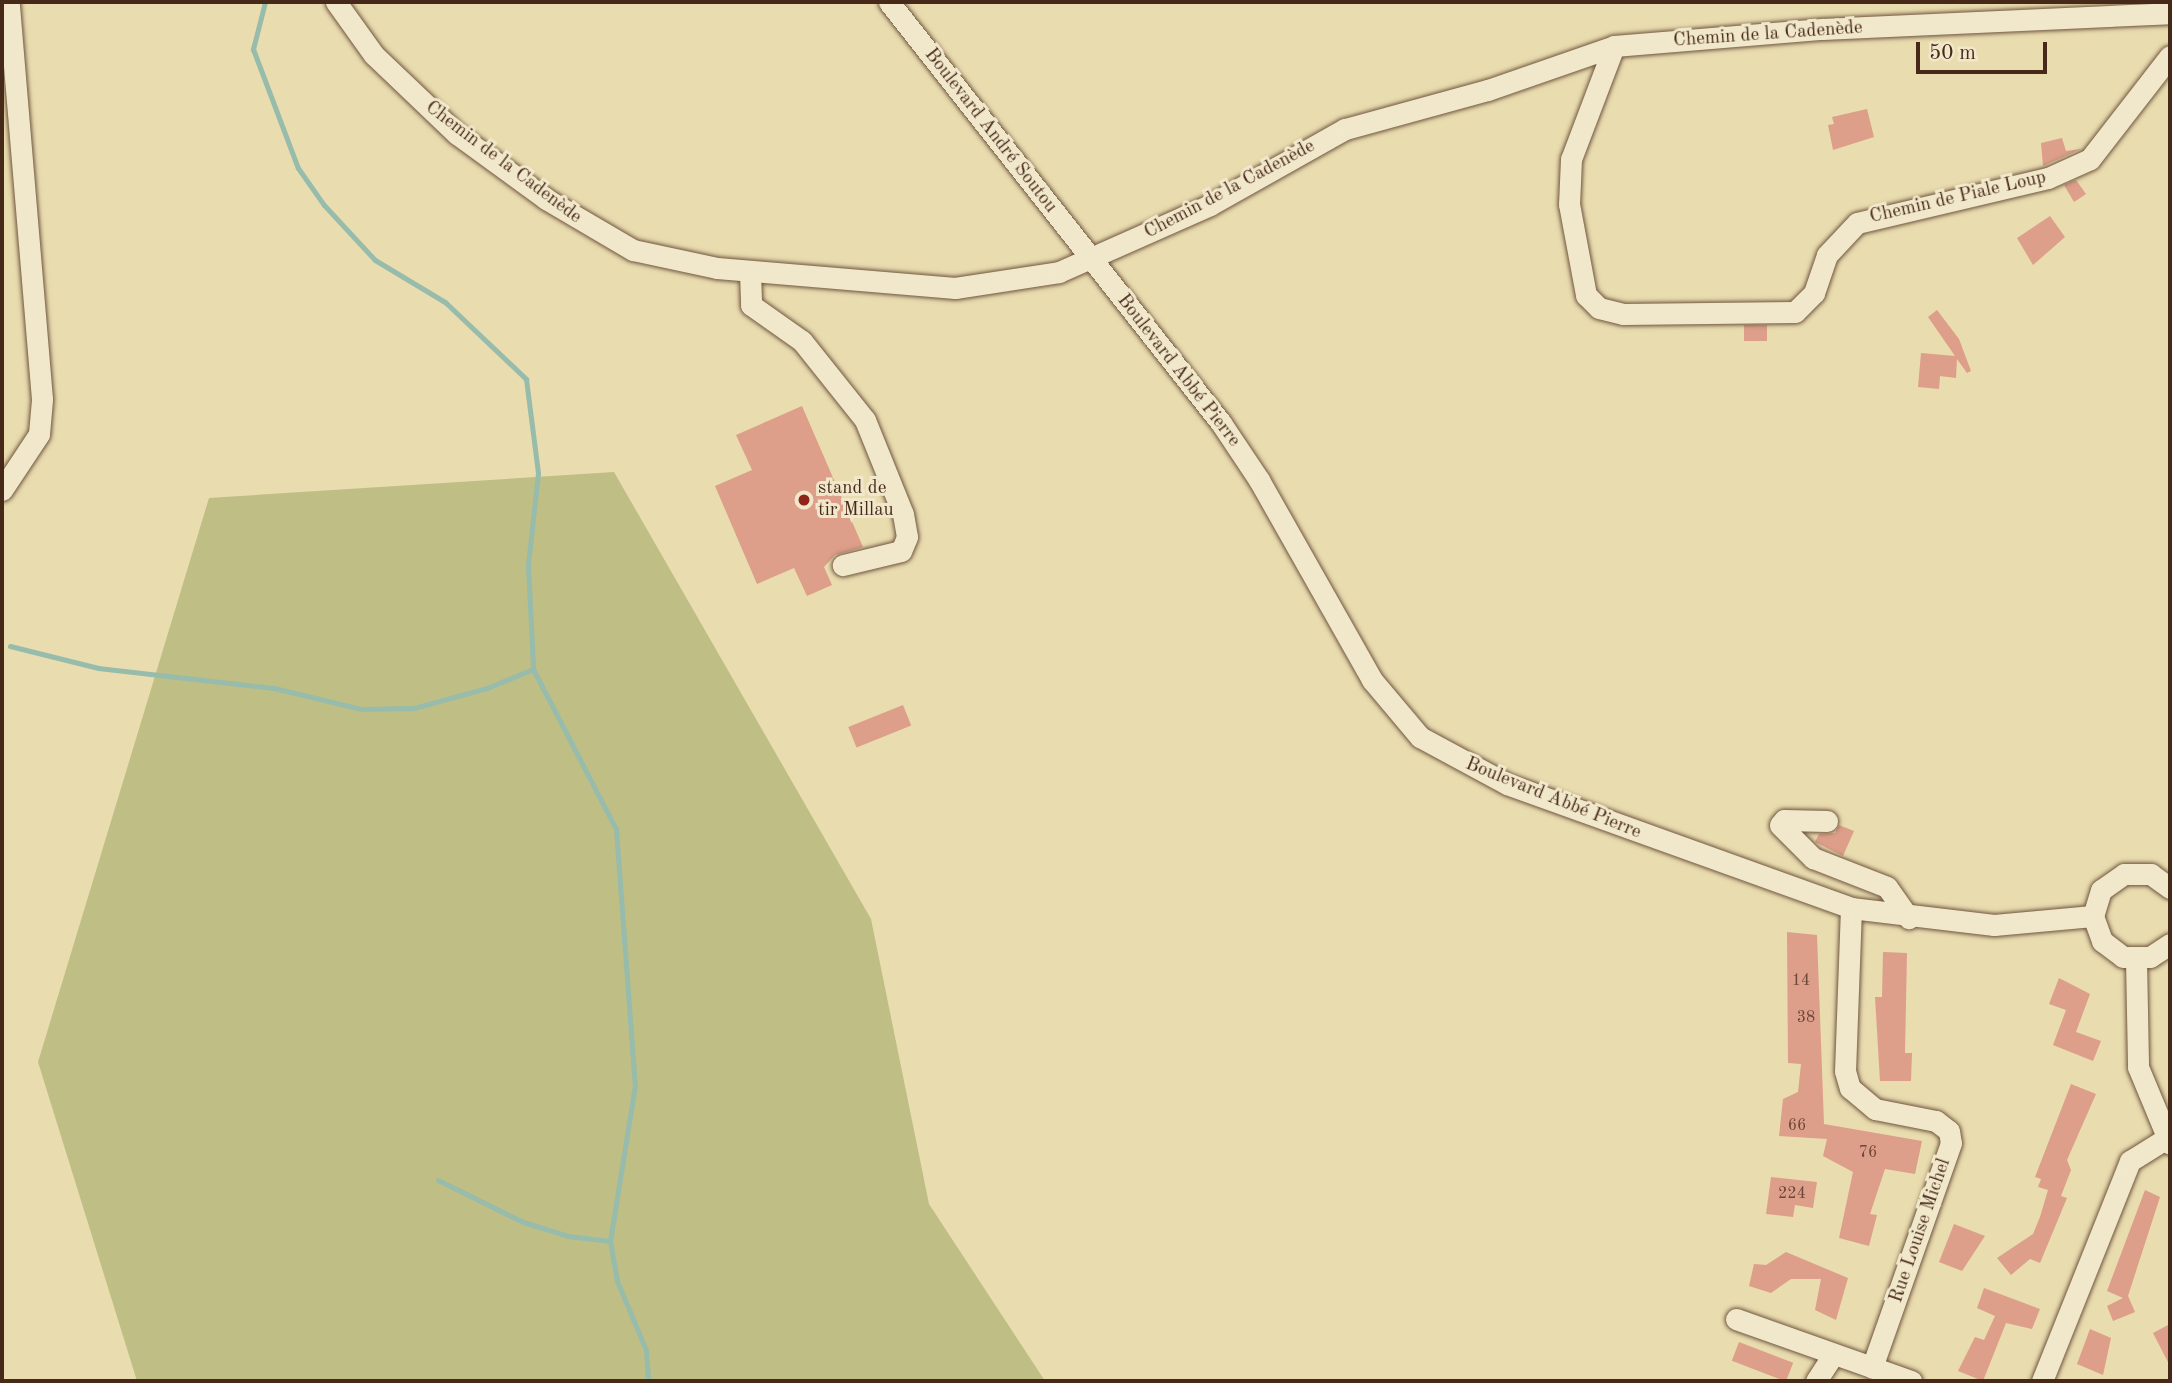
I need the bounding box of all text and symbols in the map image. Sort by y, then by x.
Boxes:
street label: Chemin de la Cadenède [1673,17,1863,53]
scale bar [1920,28,2051,72]
text: 50 m [1929,43,1976,64]
street label: Boulevard André Soutou [919,44,1061,218]
street label: Chemin de la Cadenède [420,97,586,229]
street label: Chemin de la Cadenède [1141,135,1319,245]
street label: Chemin de Piale Loup [1868,167,2048,229]
street label: Boulevard Abbé Pierre [1111,290,1245,452]
place label: stand de tir Millau [818,478,894,522]
marker: stand de tir Millau [796,492,812,508]
street label: Boulevard Abbé Pierre [1462,753,1644,845]
house number: 14 [1792,971,1810,991]
house number: 38 [1797,1008,1815,1028]
house number: 66 [1788,1116,1806,1136]
house number: 76 [1859,1143,1877,1163]
street label: Rue Louise Michel [1886,1156,1956,1306]
house number: 224 [1778,1184,1806,1204]

